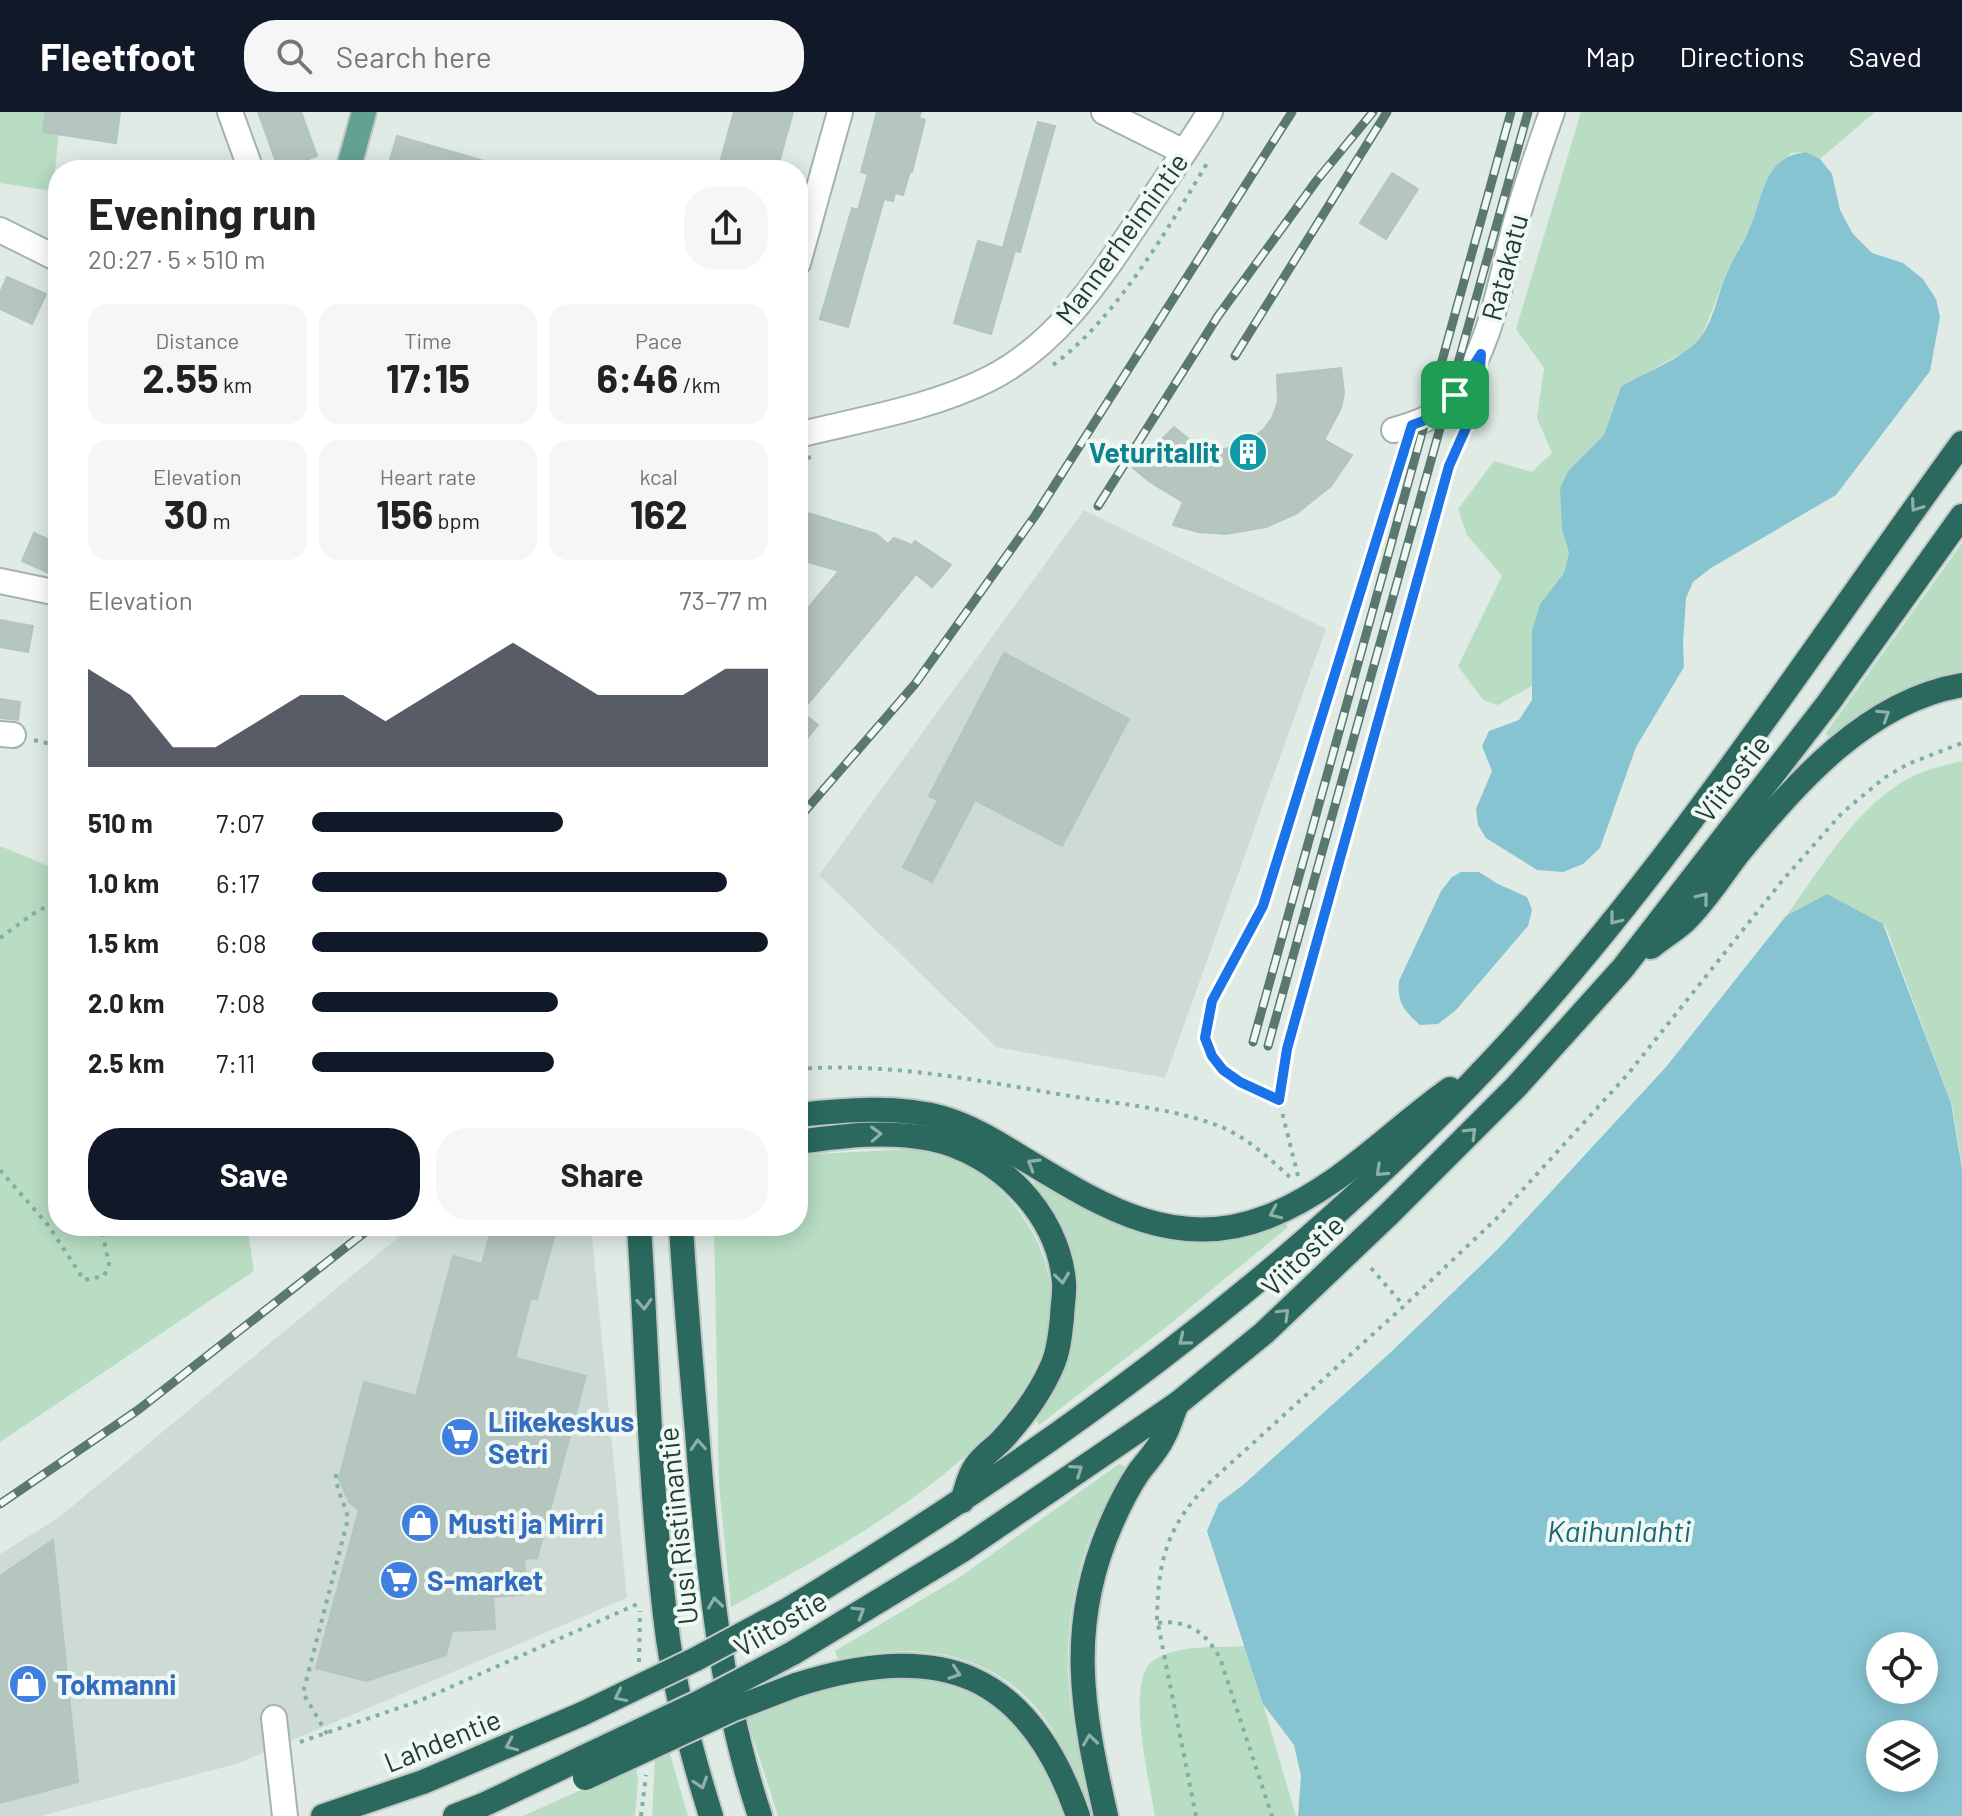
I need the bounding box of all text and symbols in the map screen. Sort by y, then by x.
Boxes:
search box [244,20,804,92]
text: Fleetfoot [40,33,196,79]
icon: search [272,34,316,78]
text: Search here [336,38,492,74]
text: Map [1586,39,1635,73]
text: Directions [1679,39,1805,73]
text: Saved [1849,39,1922,73]
street label: Mannerheimintie [1047,145,1195,331]
text: Evening run [88,186,317,239]
button: share [684,186,768,270]
street label: Ratakatu [1473,210,1535,324]
text: 20:27 · 5 × 510 m [88,243,265,274]
text: Distance [155,327,239,353]
text: Time [404,327,452,353]
text: Pace [635,327,682,353]
text: 2.55 [142,353,219,401]
text: 17:15 [386,353,470,401]
text: 6:46 [597,353,678,401]
pin [1421,361,1489,429]
text: km [219,371,252,397]
text: /km [678,371,721,397]
icon: arrive [1433,373,1477,417]
building icon: Veturitallit [1227,431,1269,473]
place label: Veturitallit [1089,435,1220,469]
text: Elevation [153,463,242,489]
text: Heart rate [380,463,476,489]
text: kcal [639,463,678,489]
text: 30 [164,489,208,537]
text: 156 [376,489,433,537]
text: 162 [630,489,688,537]
one-way arrow [1911,498,1926,512]
text: m [208,507,231,533]
text: bpm [433,507,480,533]
text: Elevation [88,584,193,615]
text: 73–77 m [679,584,768,615]
one-way arrow [1876,709,1890,724]
street label: Viitostie [1687,728,1777,828]
text: 510 m [88,807,153,838]
text: 7:07 [216,807,264,838]
text: 1.0 km [88,867,159,898]
text: 6:17 [216,867,260,898]
one-way arrow [1693,893,1708,908]
one-way arrow [1610,909,1625,924]
text: 1.5 km [88,927,159,958]
text: 6:08 [216,927,266,958]
text: 2.0 km [88,987,165,1018]
text: 7:08 [216,987,265,1018]
text: 2.5 km [88,1047,164,1078]
text: 7:11 [216,1047,255,1078]
one-way arrow [870,1126,883,1143]
button: Save [88,1128,420,1220]
button: Share [436,1128,768,1220]
one-way arrow [1461,1128,1476,1142]
one-way arrow [1027,1159,1042,1174]
one-way arrow [1376,1161,1390,1176]
one-way arrow [1269,1204,1283,1220]
street label: Viitostie [1254,1208,1350,1302]
one-way arrow [1053,1271,1070,1285]
one-way arrow [635,1298,652,1311]
one-way arrow [1275,1309,1289,1323]
one-way arrow [1178,1331,1193,1345]
place label: Liikekeskus Setri [488,1404,634,1470]
supermarket icon: Liikekeskus Setri [439,1416,481,1458]
street label: Uusi Ristiinantie [650,1426,704,1626]
one-way arrow [690,1438,707,1451]
one-way arrow [1068,1465,1082,1480]
shop icon: Musti ja Mirri [399,1502,441,1544]
place label: Musti ja Mirri [448,1506,604,1540]
water label: Kaihunlahti [1547,1512,1692,1548]
supermarket icon: S-market [378,1559,420,1601]
place label: S-market [427,1563,543,1597]
street label: Viitostie [728,1583,832,1663]
one-way arrow [706,1596,723,1609]
one-way arrow [850,1606,865,1622]
map controls [1866,1632,1938,1792]
button: locate [1866,1632,1938,1704]
shop icon: Tokmanni [7,1663,49,1705]
one-way arrow [947,1664,961,1680]
place label: Tokmanni [56,1667,177,1701]
one-way arrow [613,1686,628,1702]
street label: Lahdentie [379,1701,505,1779]
button: layers [1866,1720,1938,1792]
one-way arrow [1082,1733,1099,1747]
one-way arrow [505,1735,519,1751]
one-way arrow [692,1776,708,1790]

